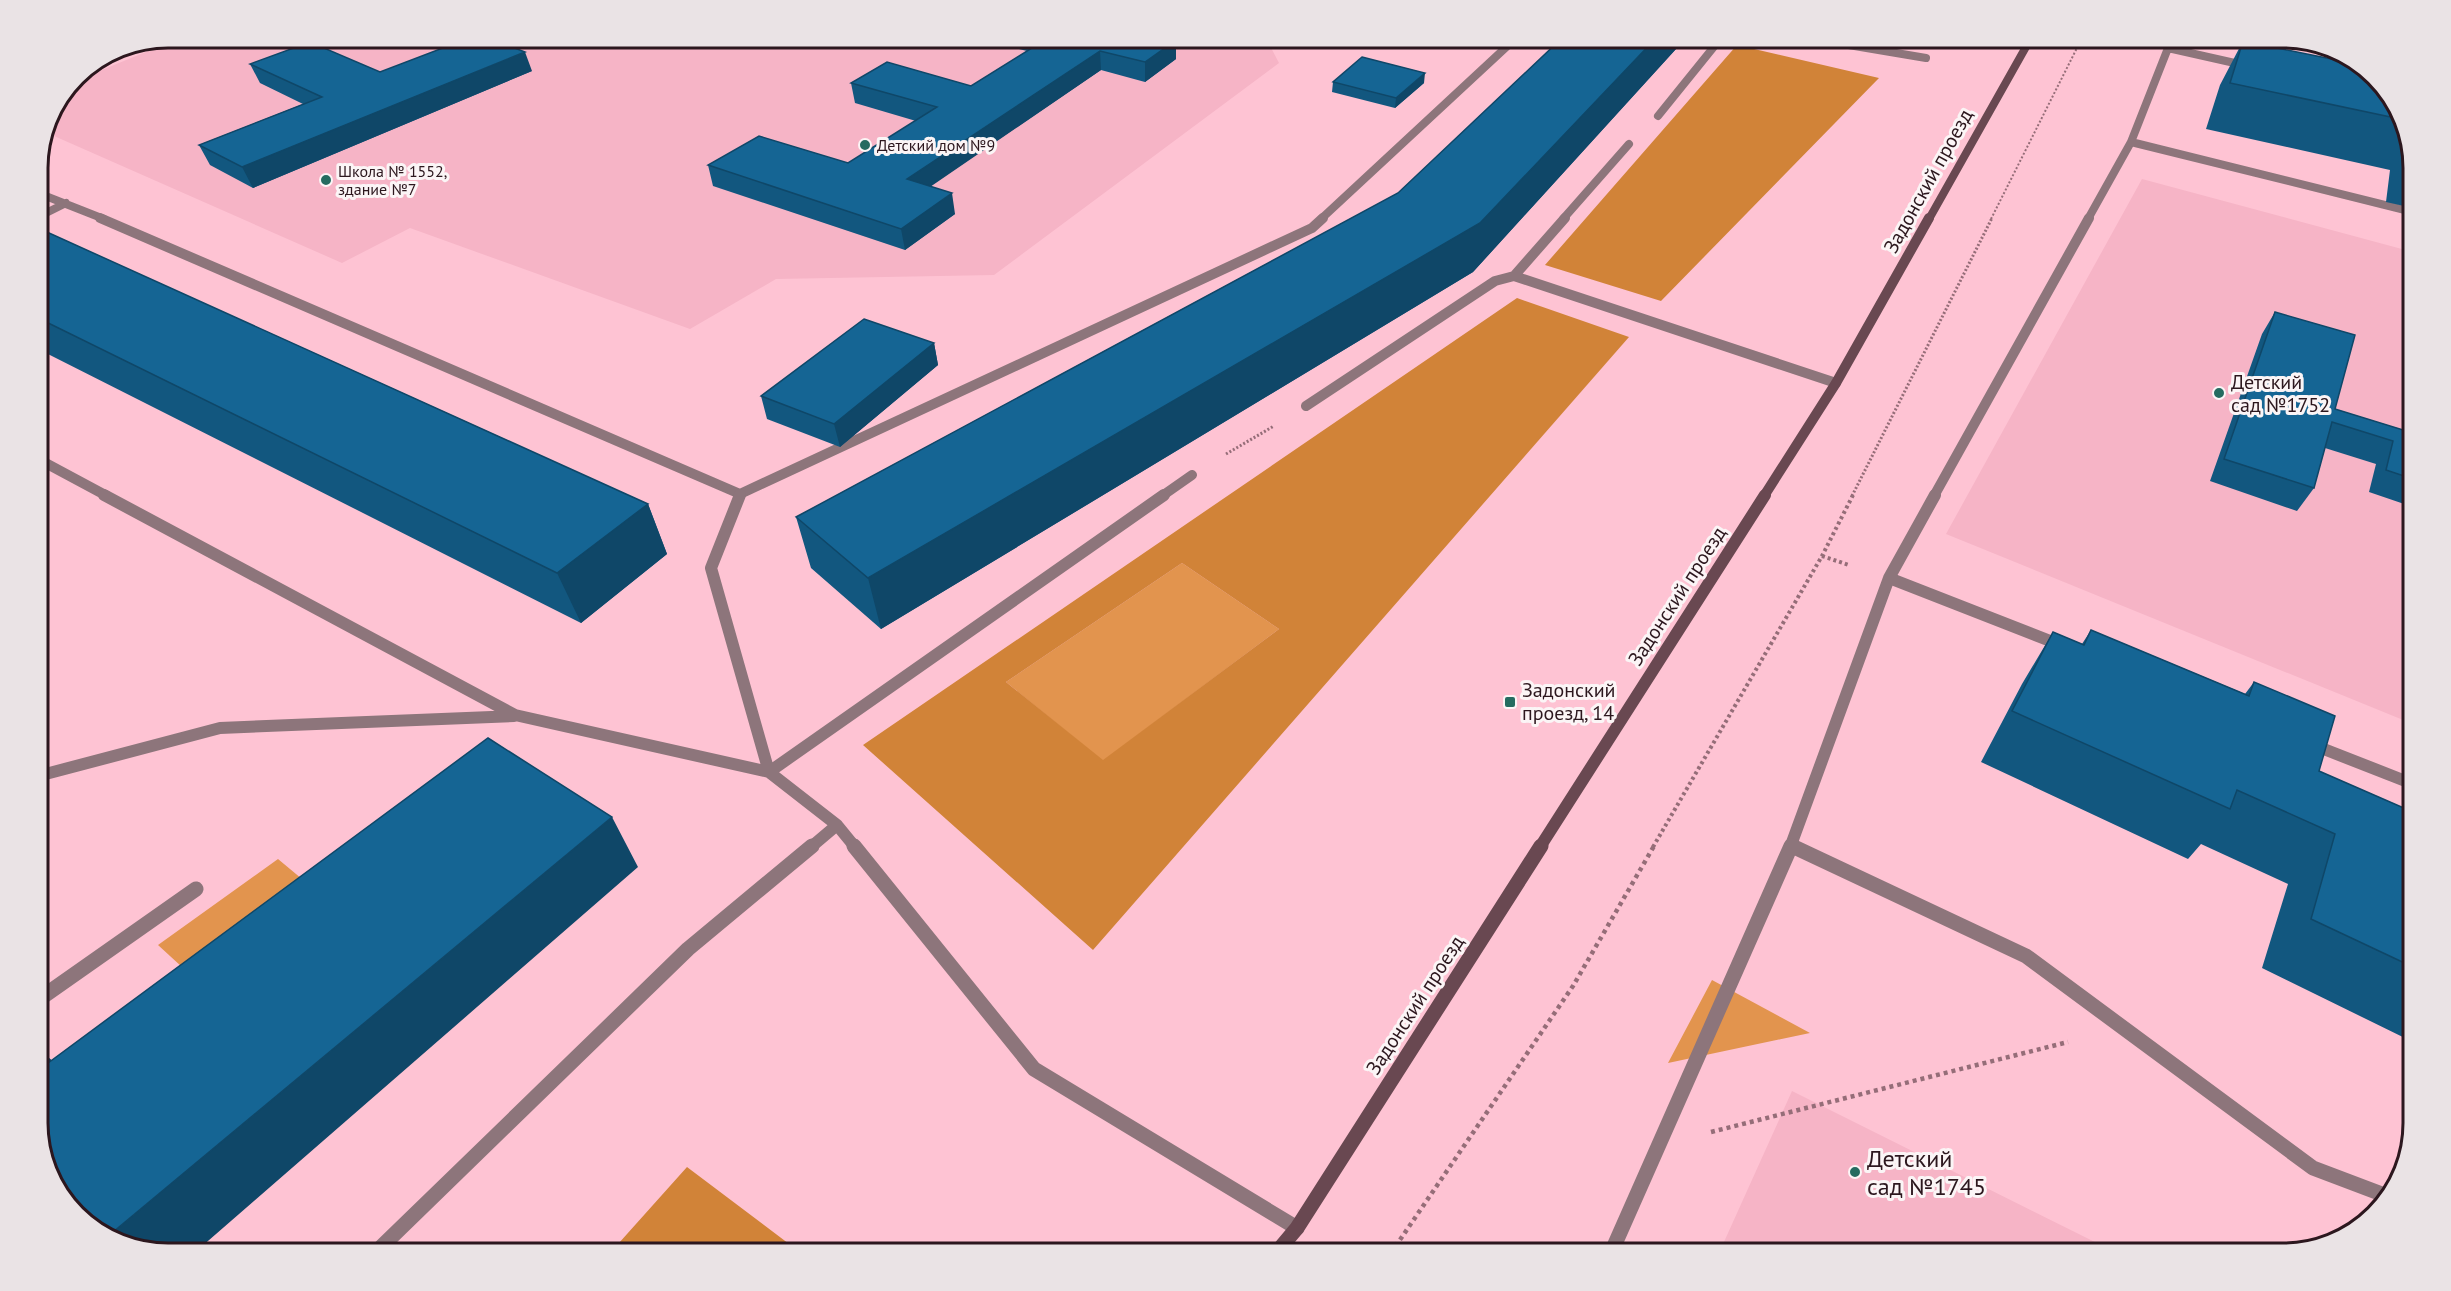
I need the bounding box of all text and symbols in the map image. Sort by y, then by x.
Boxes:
street label: Задонский проезд [1878,104,1978,258]
place label: Детский дом №9 [877,135,995,155]
marker: Детский дом №9 [858,138,872,152]
place label: Школа № 1552, здание №7 [338,161,447,199]
marker: Школа № 1552, здание №7 [319,173,333,187]
place label: Детский сад №1752 [2231,369,2330,418]
marker: Детский сад №1752 [2212,386,2226,400]
street label: Задонский проезд [1622,521,1732,671]
place label: Задонский проезд, 14 [1522,677,1616,726]
marker: Задонский проезд, 14 [1503,695,1517,709]
street label: Задонский проезд [1360,930,1470,1080]
place label: Детский сад №1745 [1867,1143,1986,1202]
marker: Детский сад №1745 [1848,1165,1862,1179]

